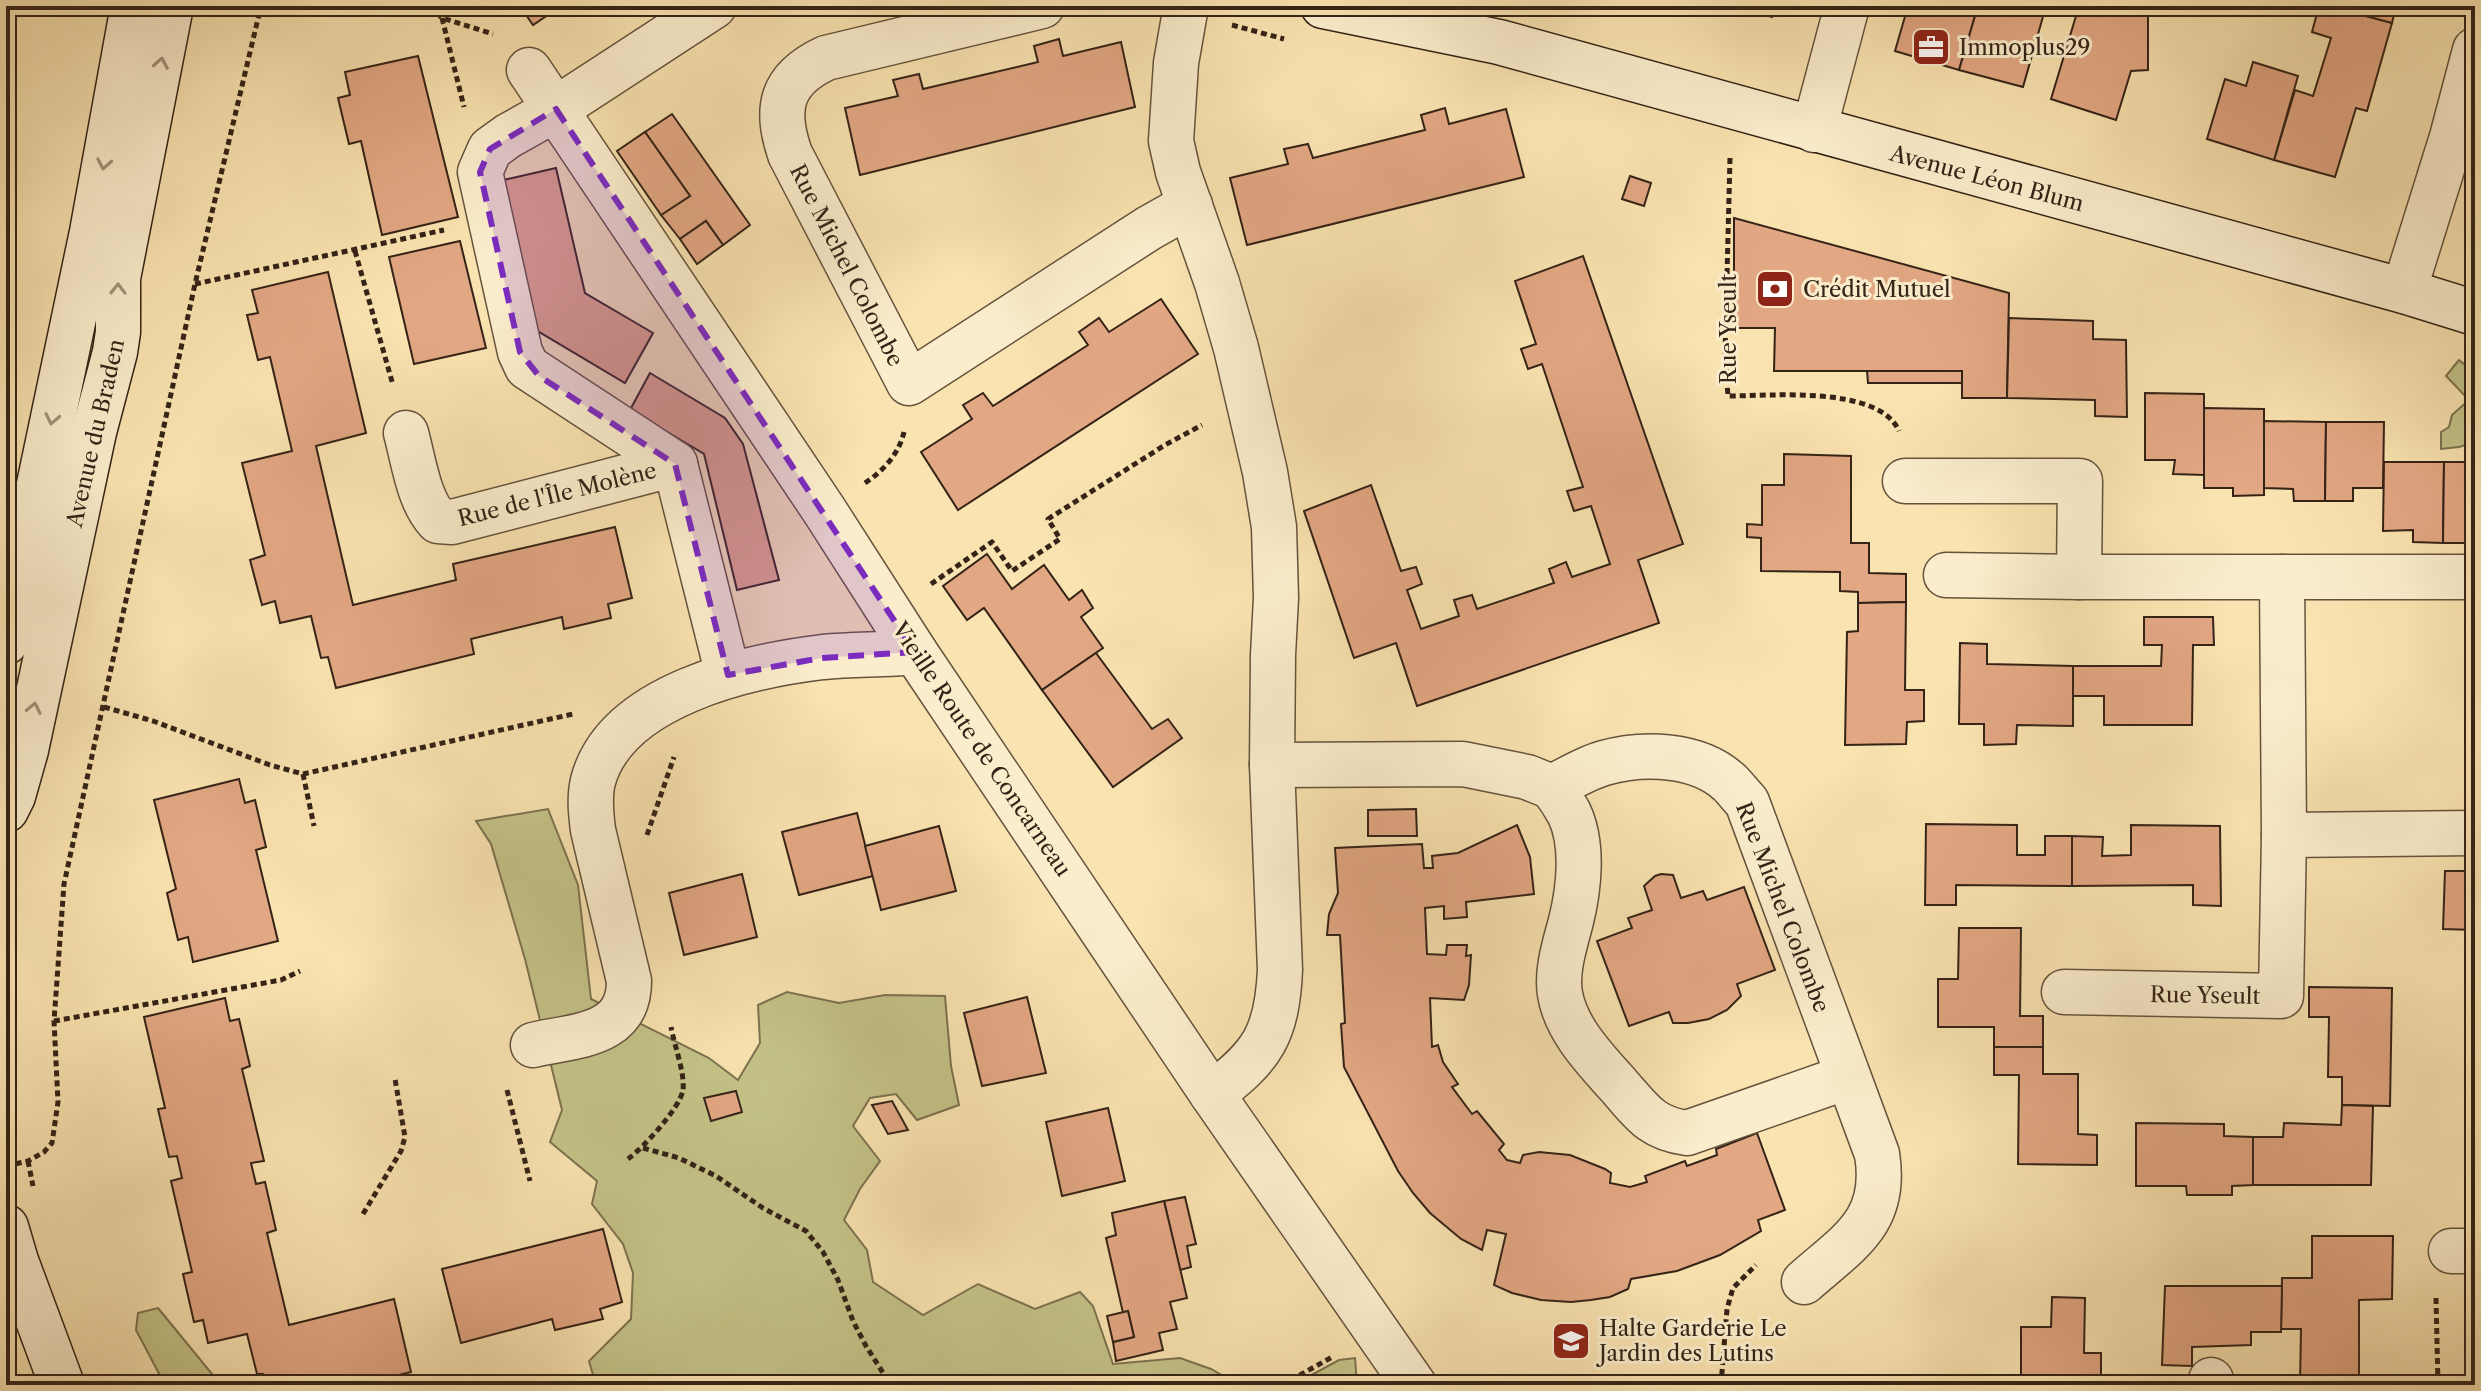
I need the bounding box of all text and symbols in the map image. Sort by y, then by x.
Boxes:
office icon: Immoplus29 [1910,26,1952,68]
place label: Immoplus29 [1959,34,2091,61]
one-way arrow [151,56,168,69]
street label: Avenue Léon Blum [1886,139,2087,217]
one-way arrow [97,157,114,171]
street label: Rue Michel Colombe [784,160,909,371]
bank icon: Crédit Mutuel [1754,268,1796,310]
street label: Rue Yseult [1715,274,1742,384]
place label: Crédit Mutuel [1803,276,1951,303]
one-way arrow [110,282,127,295]
street label: Avenue du Braden [60,336,130,531]
one-way arrow [44,412,61,425]
street label: Rue de l'Île Molène [455,456,659,532]
street label: Vieille Route de Concarneau [886,616,1077,882]
one-way arrow [25,702,42,715]
street label: Rue Michel Colombe [1730,798,1835,1016]
street label: Rue Yseult [2150,981,2261,1010]
place label: Halte Garderie Le Jardin des Lutins [1596,1315,1787,1367]
school or university icon: Halte Garderie Le Jardin des Lutins [1550,1320,1592,1362]

